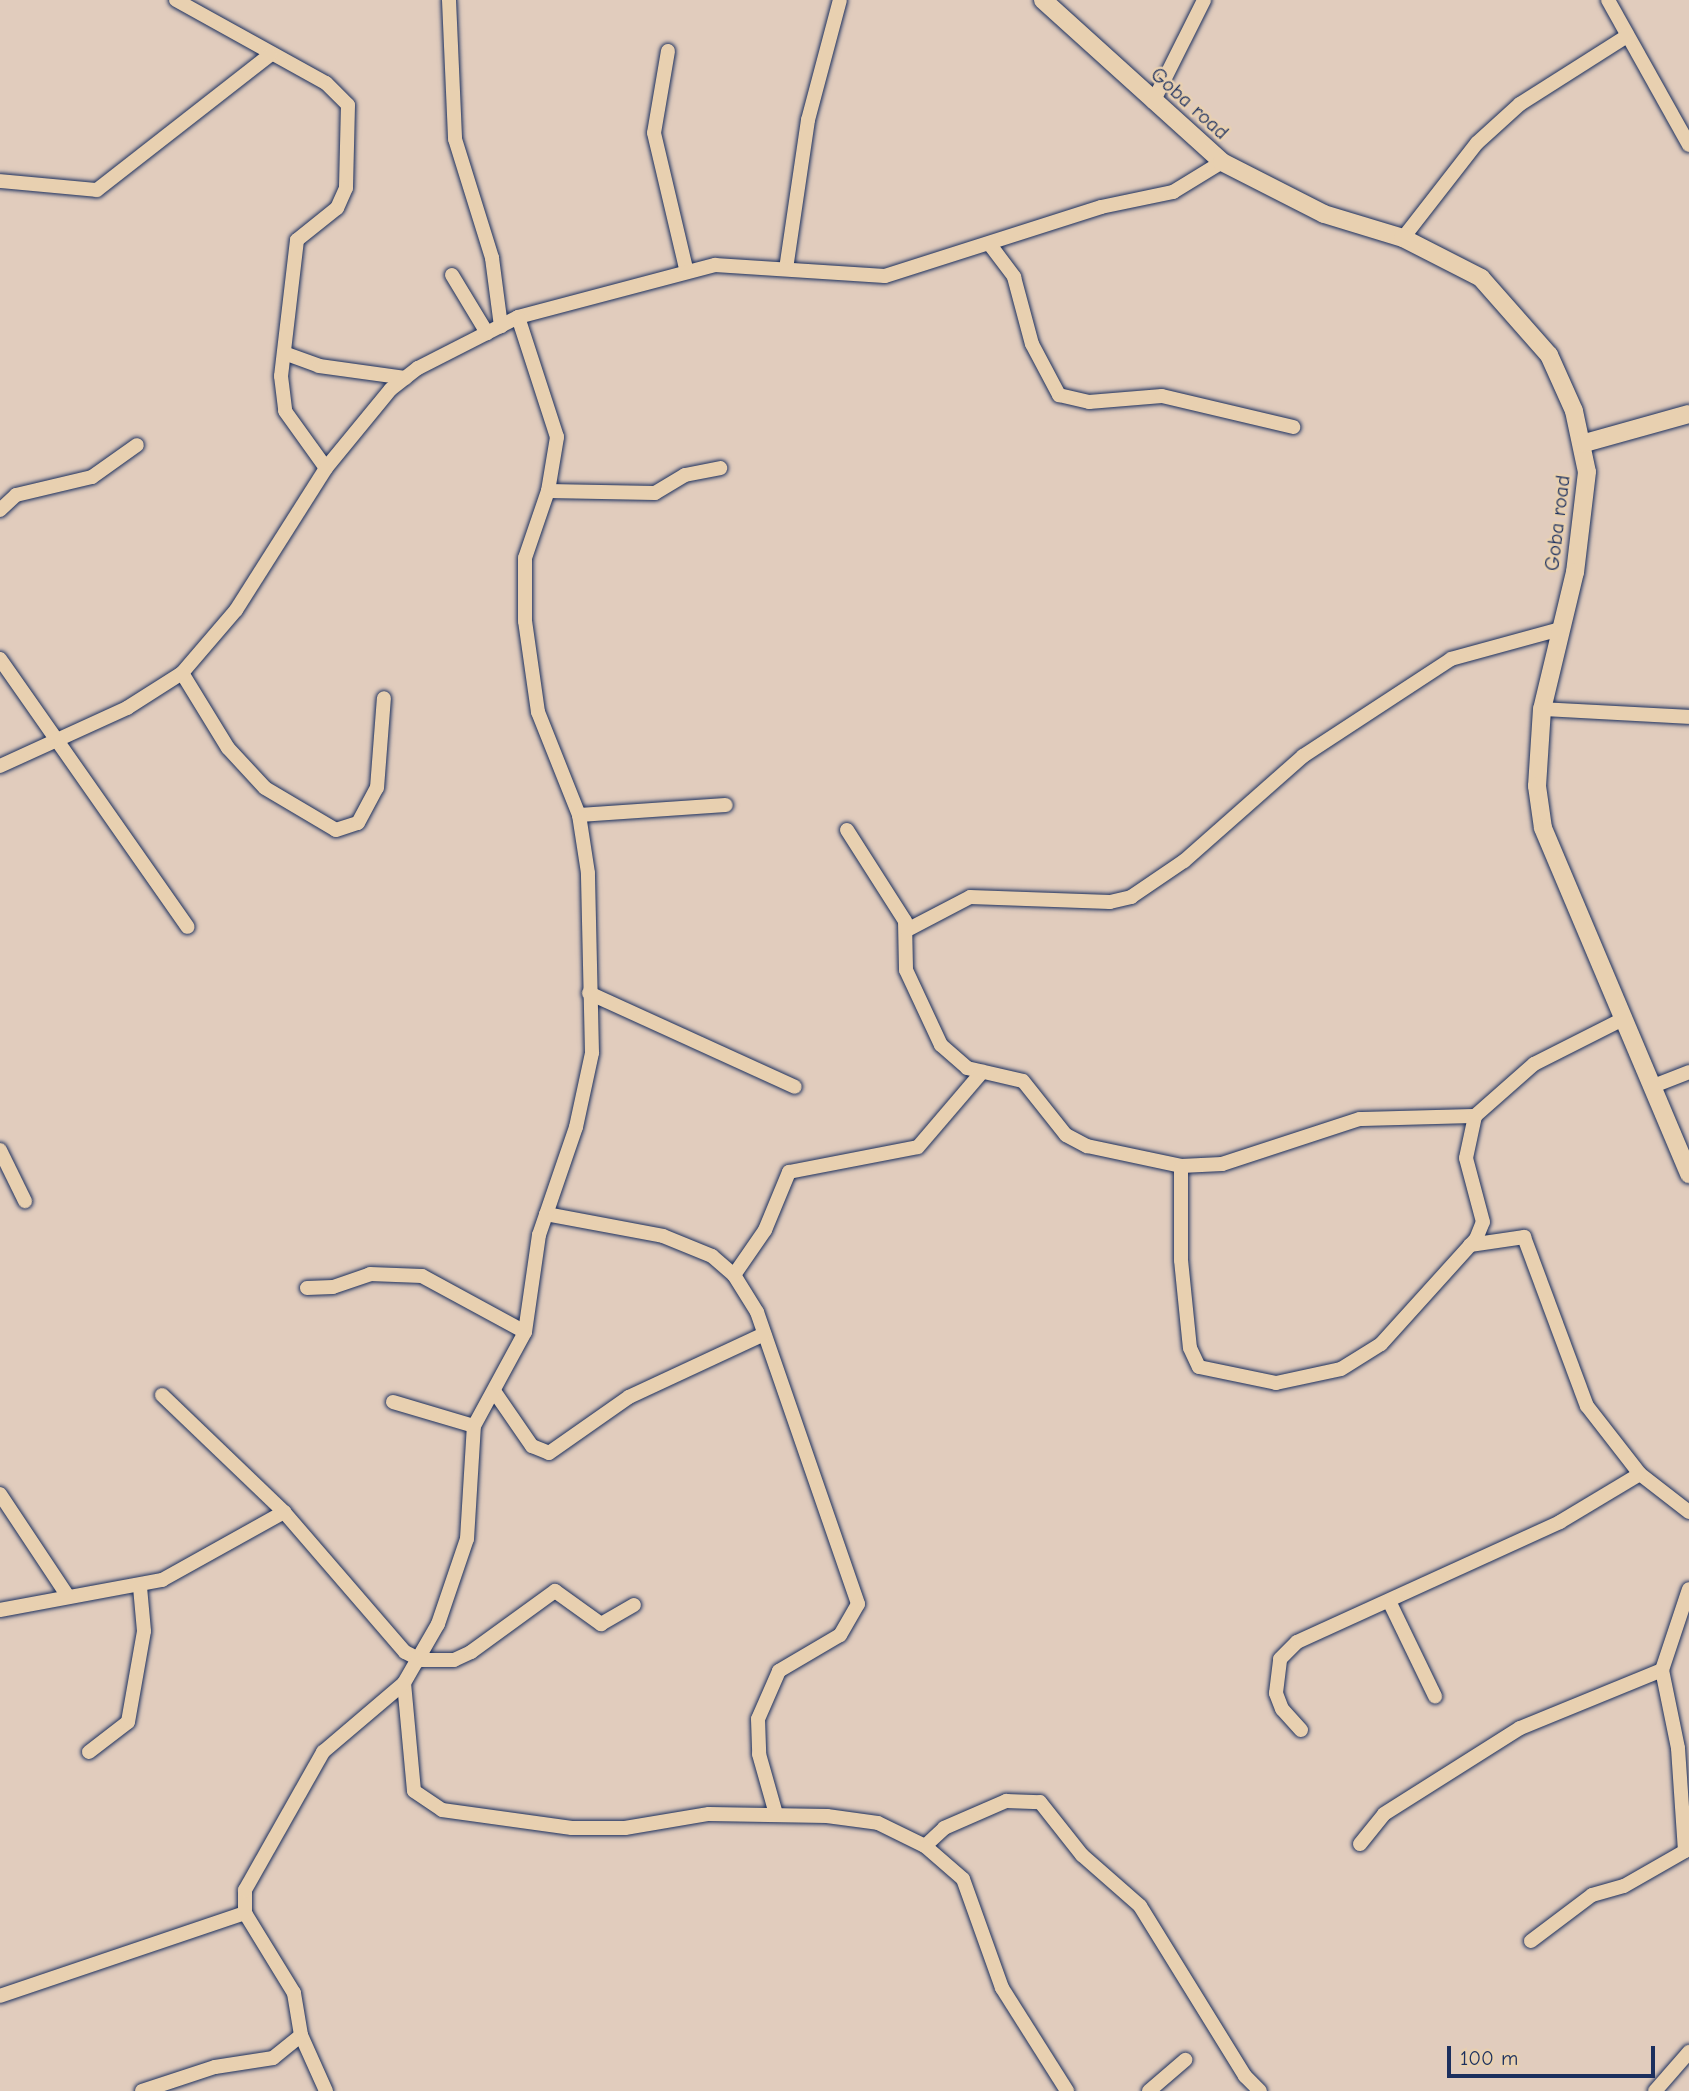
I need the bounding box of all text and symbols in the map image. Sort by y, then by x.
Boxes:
street label: Goba road [1146,61,1234,145]
street label: Goba road [1539,474,1575,572]
scale bar [1451,2032,1659,2076]
text: 100 m [1460,2046,1518,2070]

